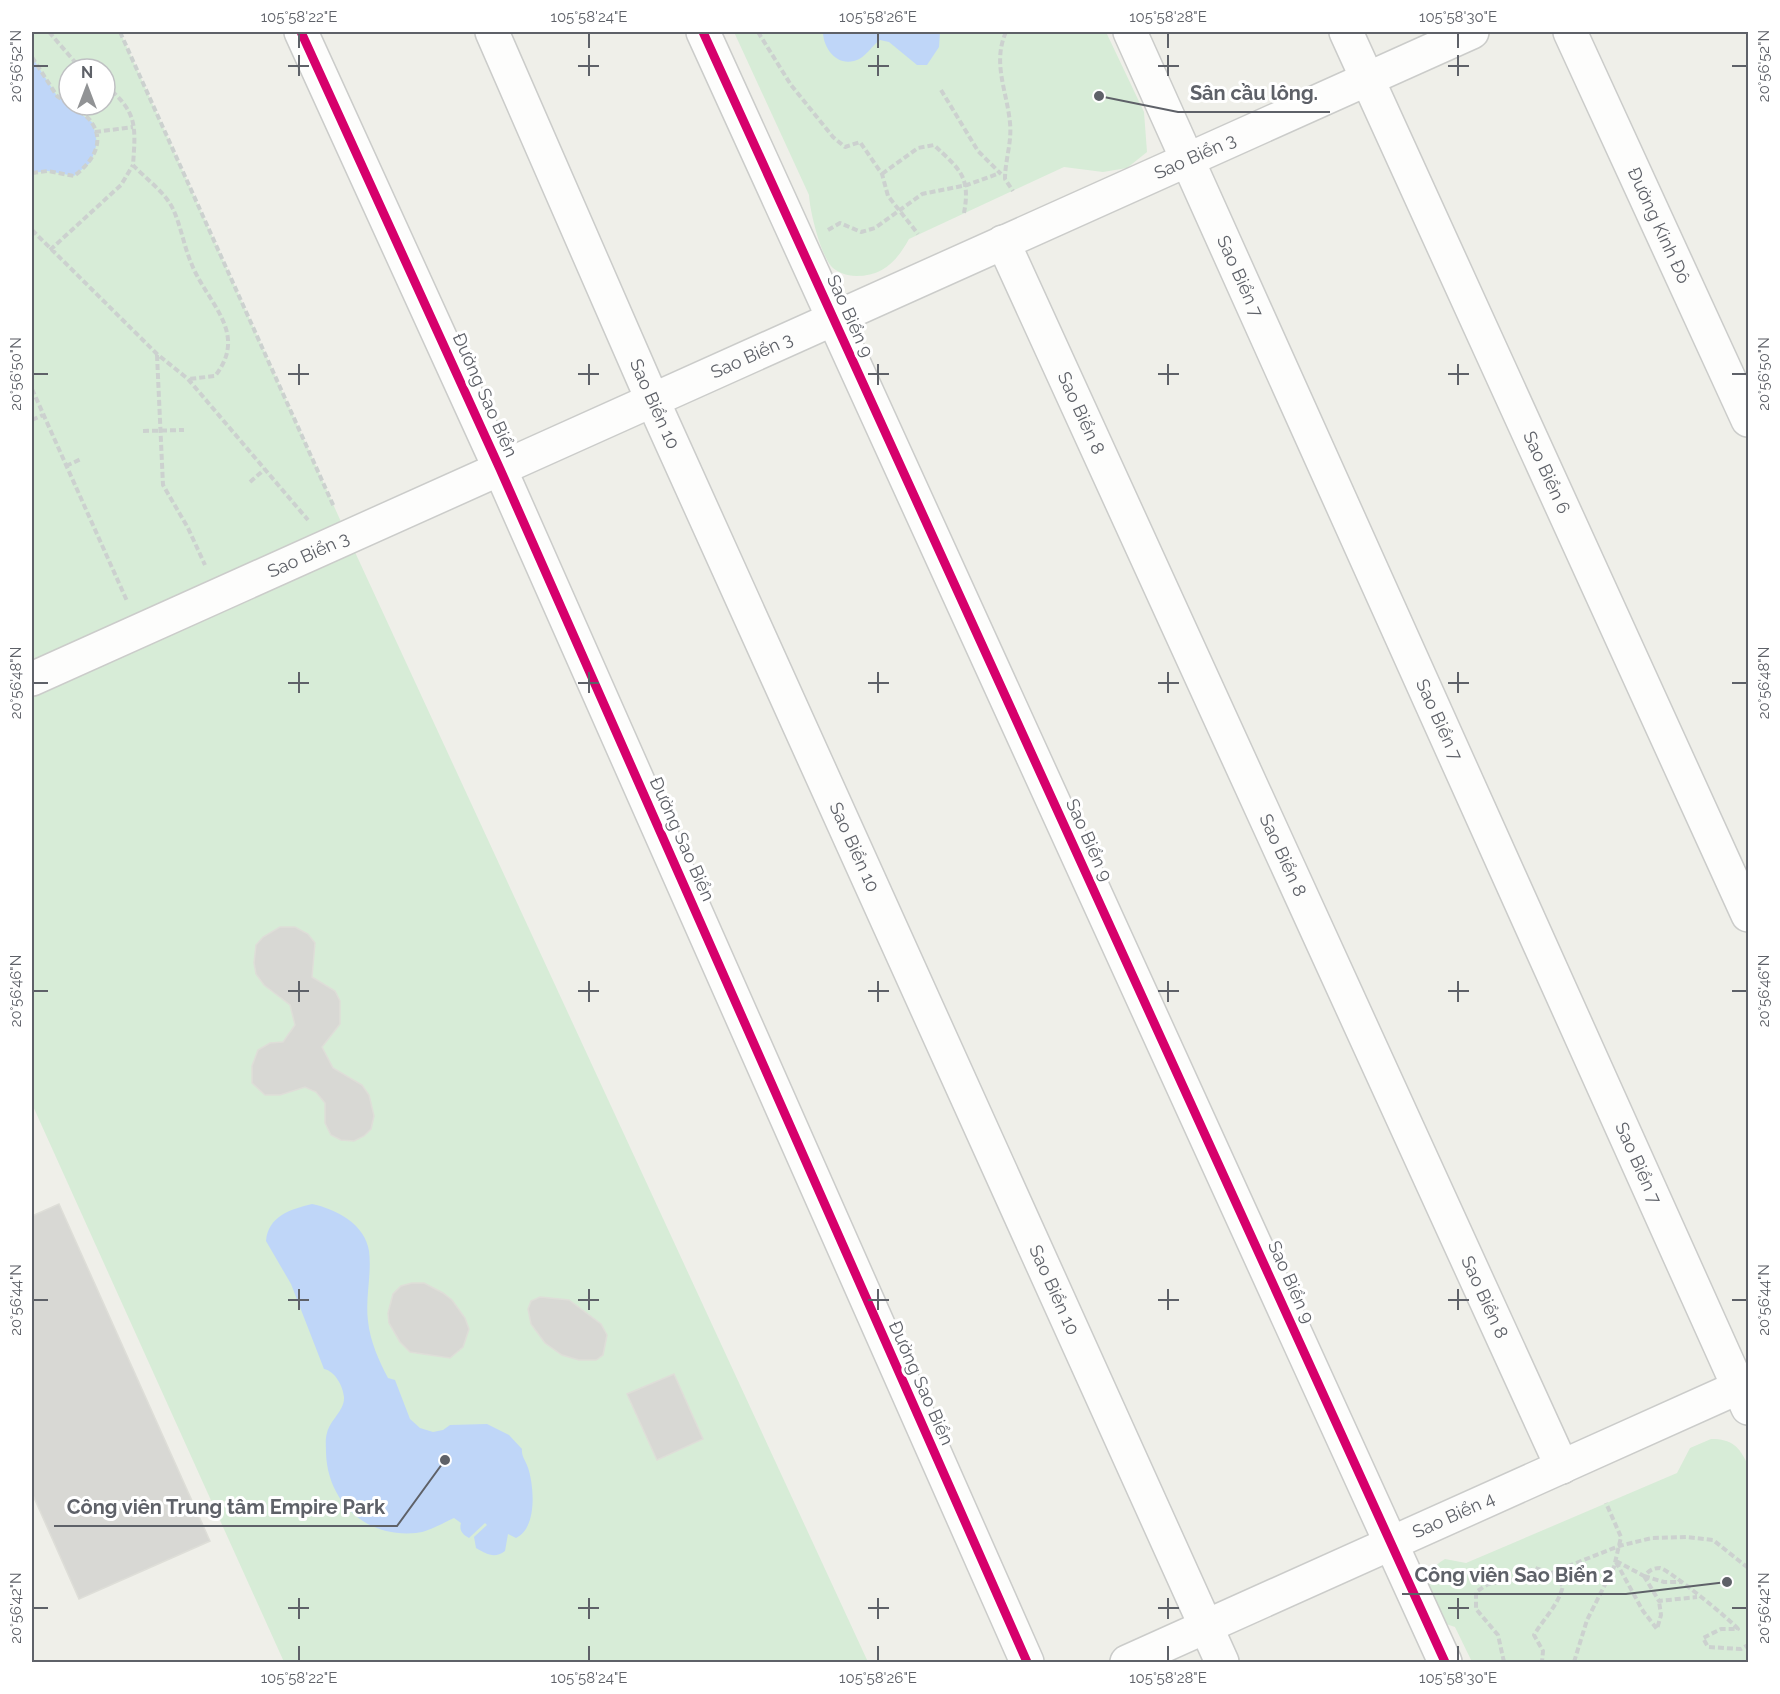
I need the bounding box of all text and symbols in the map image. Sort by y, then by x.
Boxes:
text: 105°58'22"E [261,8,337,26]
text: 105°58'24"E [551,8,627,26]
text: 105°58'26"E [839,8,917,26]
text: 105°58'28"E [1129,8,1207,26]
text: 105°58'30"E [1419,8,1497,26]
text: 20°56'52"N [7,30,25,102]
text: 20°56'52"N [1755,30,1773,102]
north arrow [57,57,117,117]
text: N [81,63,93,82]
callout: Sân cầu lông. [1178,74,1330,112]
text: Sân cầu lông. [1190,81,1318,105]
street label: Sao Biển 3 [1151,129,1239,183]
street label: Đường Kinh Đô [1624,164,1695,287]
street label: Sao Biển 7 [1213,232,1268,321]
street label: Sao Biển 9 [823,271,878,360]
street label: Sao Biển 3 [707,328,796,383]
street label: Đường Sao Biển [449,329,522,460]
text: 20°56'50"N [7,337,25,411]
text: 20°56'50"N [1755,337,1773,411]
street label: Sao Biển 10 [626,356,684,452]
street label: Sao Biển 8 [1054,368,1109,457]
street label: Sao Biển 6 [1519,428,1575,517]
street label: Sao Biển 3 [264,527,352,582]
text: 20°56'48"N [7,647,25,719]
text: 20°56'48"N [1755,647,1773,719]
street label: Sao Biển 7 [1412,675,1467,764]
street label: Đường Sao Biển [646,773,719,904]
street label: Sao Biển 9 [1062,795,1117,884]
street label: Sao Biển 10 [825,799,884,895]
street label: Sao Biển 8 [1255,810,1311,900]
text: 20°56'46"N [7,955,25,1027]
text: 20°56'46"N [1755,955,1773,1027]
street label: Sao Biển 7 [1611,1119,1666,1207]
street label: Sao Biển 9 [1264,1237,1319,1326]
street label: Sao Biển 10 [1025,1242,1084,1338]
street label: Sao Biển 8 [1457,1253,1513,1342]
text: 20°56'44"N [7,1264,25,1336]
text: 20°56'44"N [1755,1264,1773,1336]
street label: Đường Sao Biển [885,1317,958,1448]
street label: Sao Biển 4 [1409,1487,1498,1542]
callout: Công viên Trung tâm Empire Park [54,1488,397,1526]
text: Công viên Trung tâm Empire Park [67,1495,386,1519]
callout: Công viên Sao Biển 2 [1402,1556,1626,1594]
text: Công viên Sao Biển 2 [1414,1563,1614,1587]
text: 20°56'42"N [7,1572,25,1644]
text: 20°56'42"N [1755,1572,1773,1644]
text: 105°58'22"E [261,1669,337,1687]
text: 105°58'24"E [551,1669,627,1687]
text: 105°58'26"E [839,1669,917,1687]
text: 105°58'28"E [1129,1669,1207,1687]
text: 105°58'30"E [1419,1669,1497,1687]

